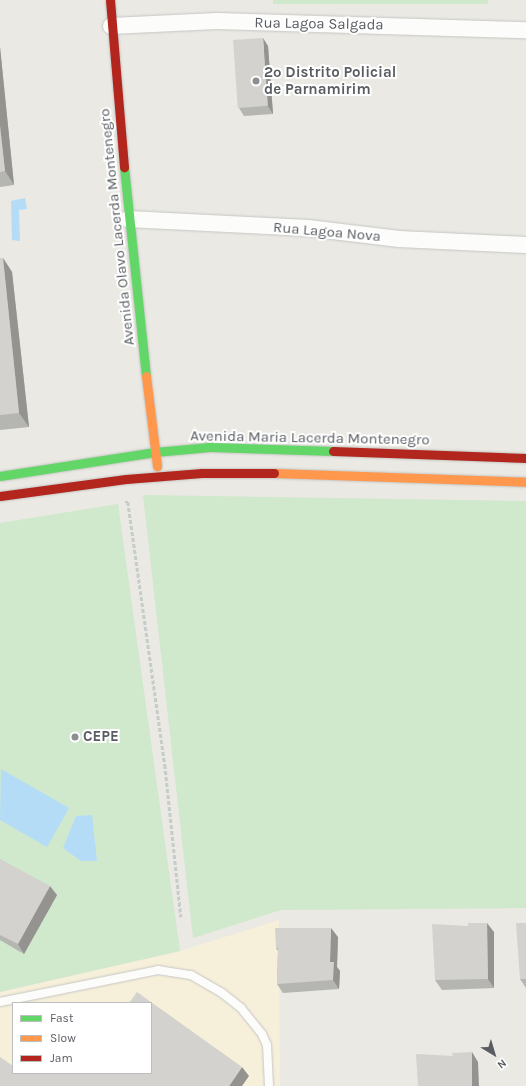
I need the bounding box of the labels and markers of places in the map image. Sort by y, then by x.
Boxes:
place label: 2º Distrito Policial de Parnamirim [264,63,396,98]
marker: 2º Distrito Policial de Parnamirim [251,76,261,86]
place label: CEPE [83,728,119,746]
marker: CEPE [70,732,80,742]

